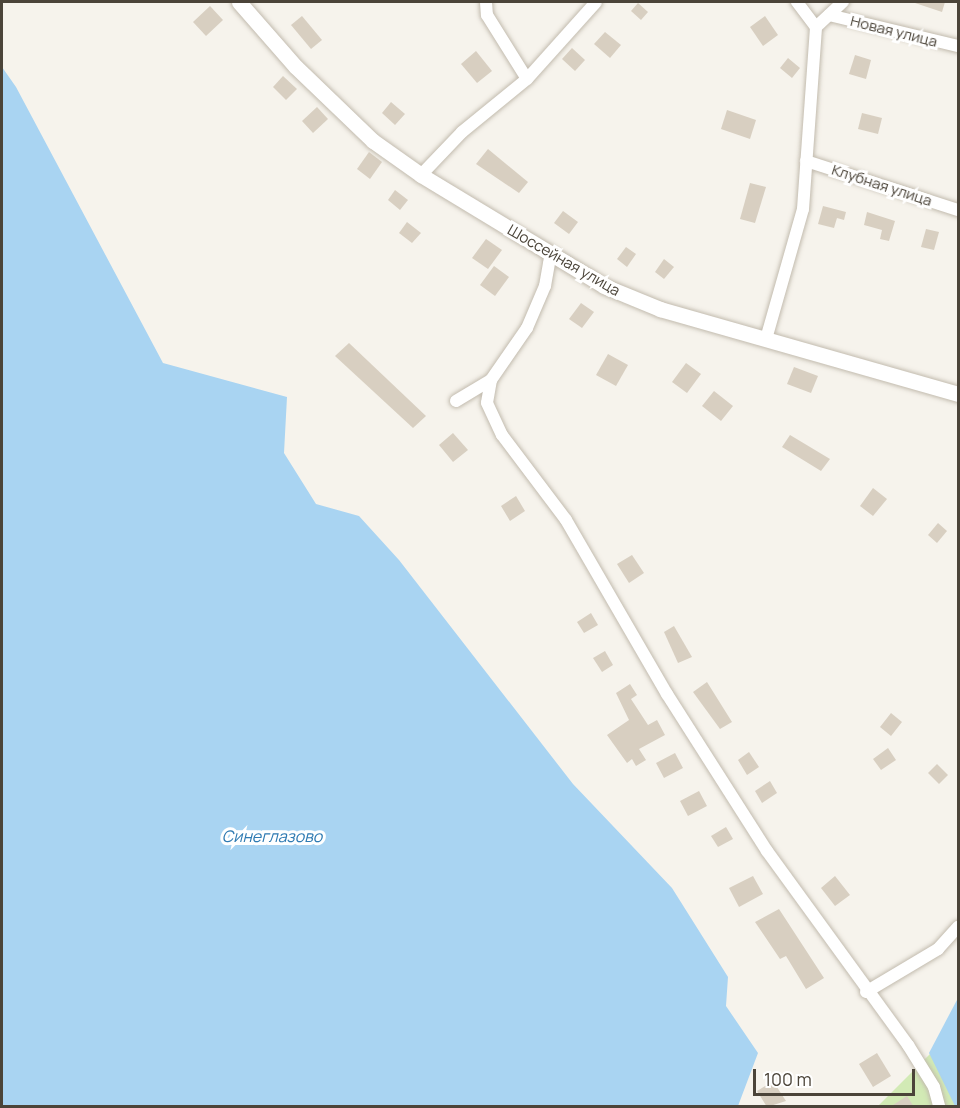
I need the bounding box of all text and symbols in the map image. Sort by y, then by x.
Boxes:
street label: Новая улица [849,11,939,51]
street label: Клубная улица [830,160,934,210]
street label: Шоссейная улица [505,220,623,300]
water label: Синеглазово [222,826,322,846]
scale bar [756,1057,918,1095]
text: 100 m [764,1067,812,1091]

